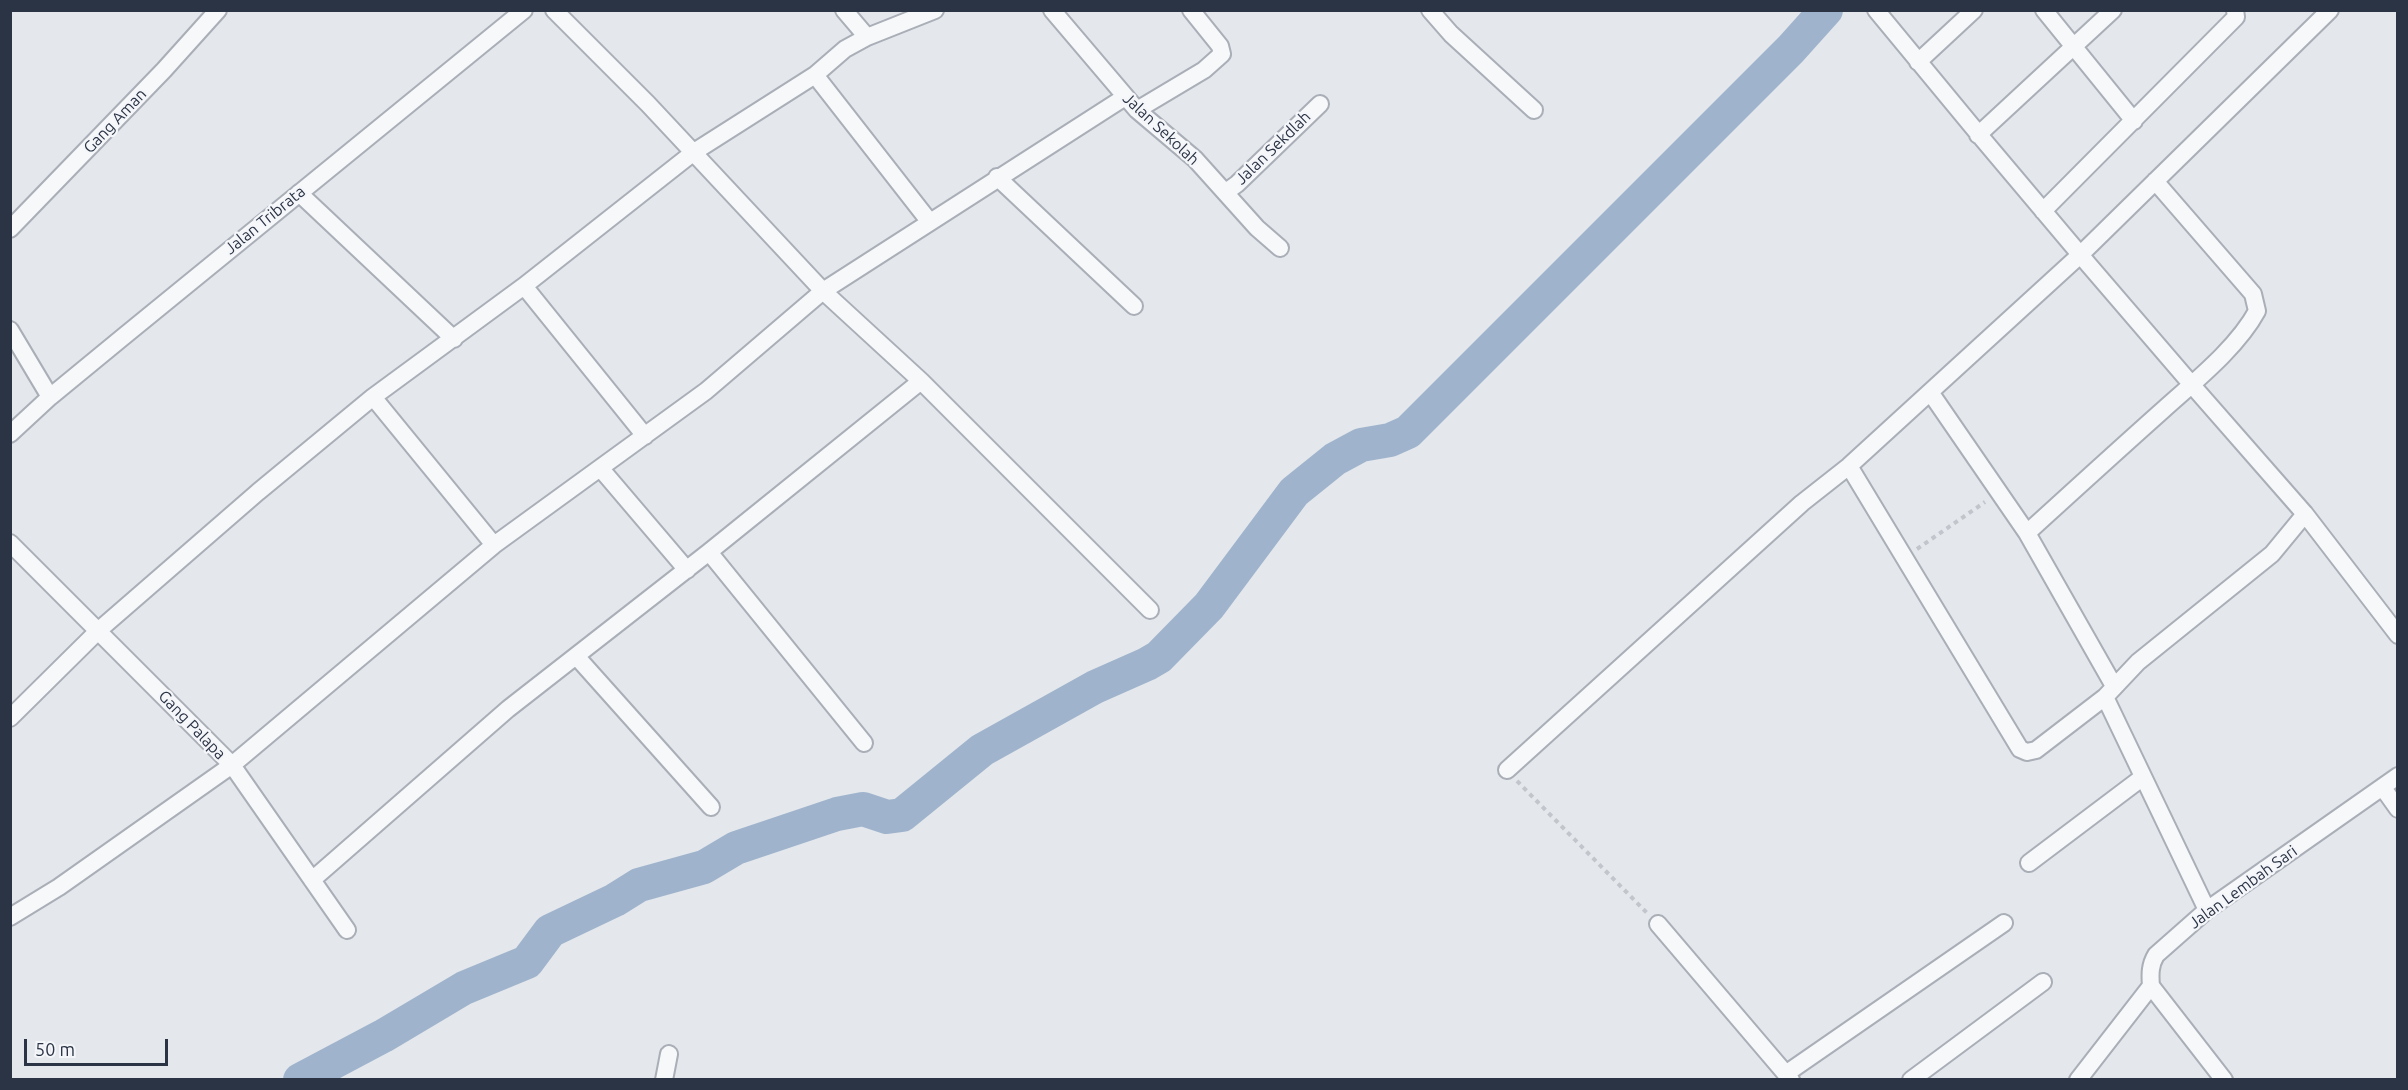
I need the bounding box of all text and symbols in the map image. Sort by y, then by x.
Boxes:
street label: Gang Aman [79,85,151,157]
street label: Jalan Sekolah [1119,89,1203,169]
street label: Jalan Sekdlah [1231,107,1315,189]
street label: Jalan Tribrata [221,182,309,258]
street label: Gang Palapa [154,686,230,764]
street label: Jalan Lembah Sari [2185,841,2301,933]
scale bar [27,1027,171,1065]
text: 50 m [35,1039,75,1059]

